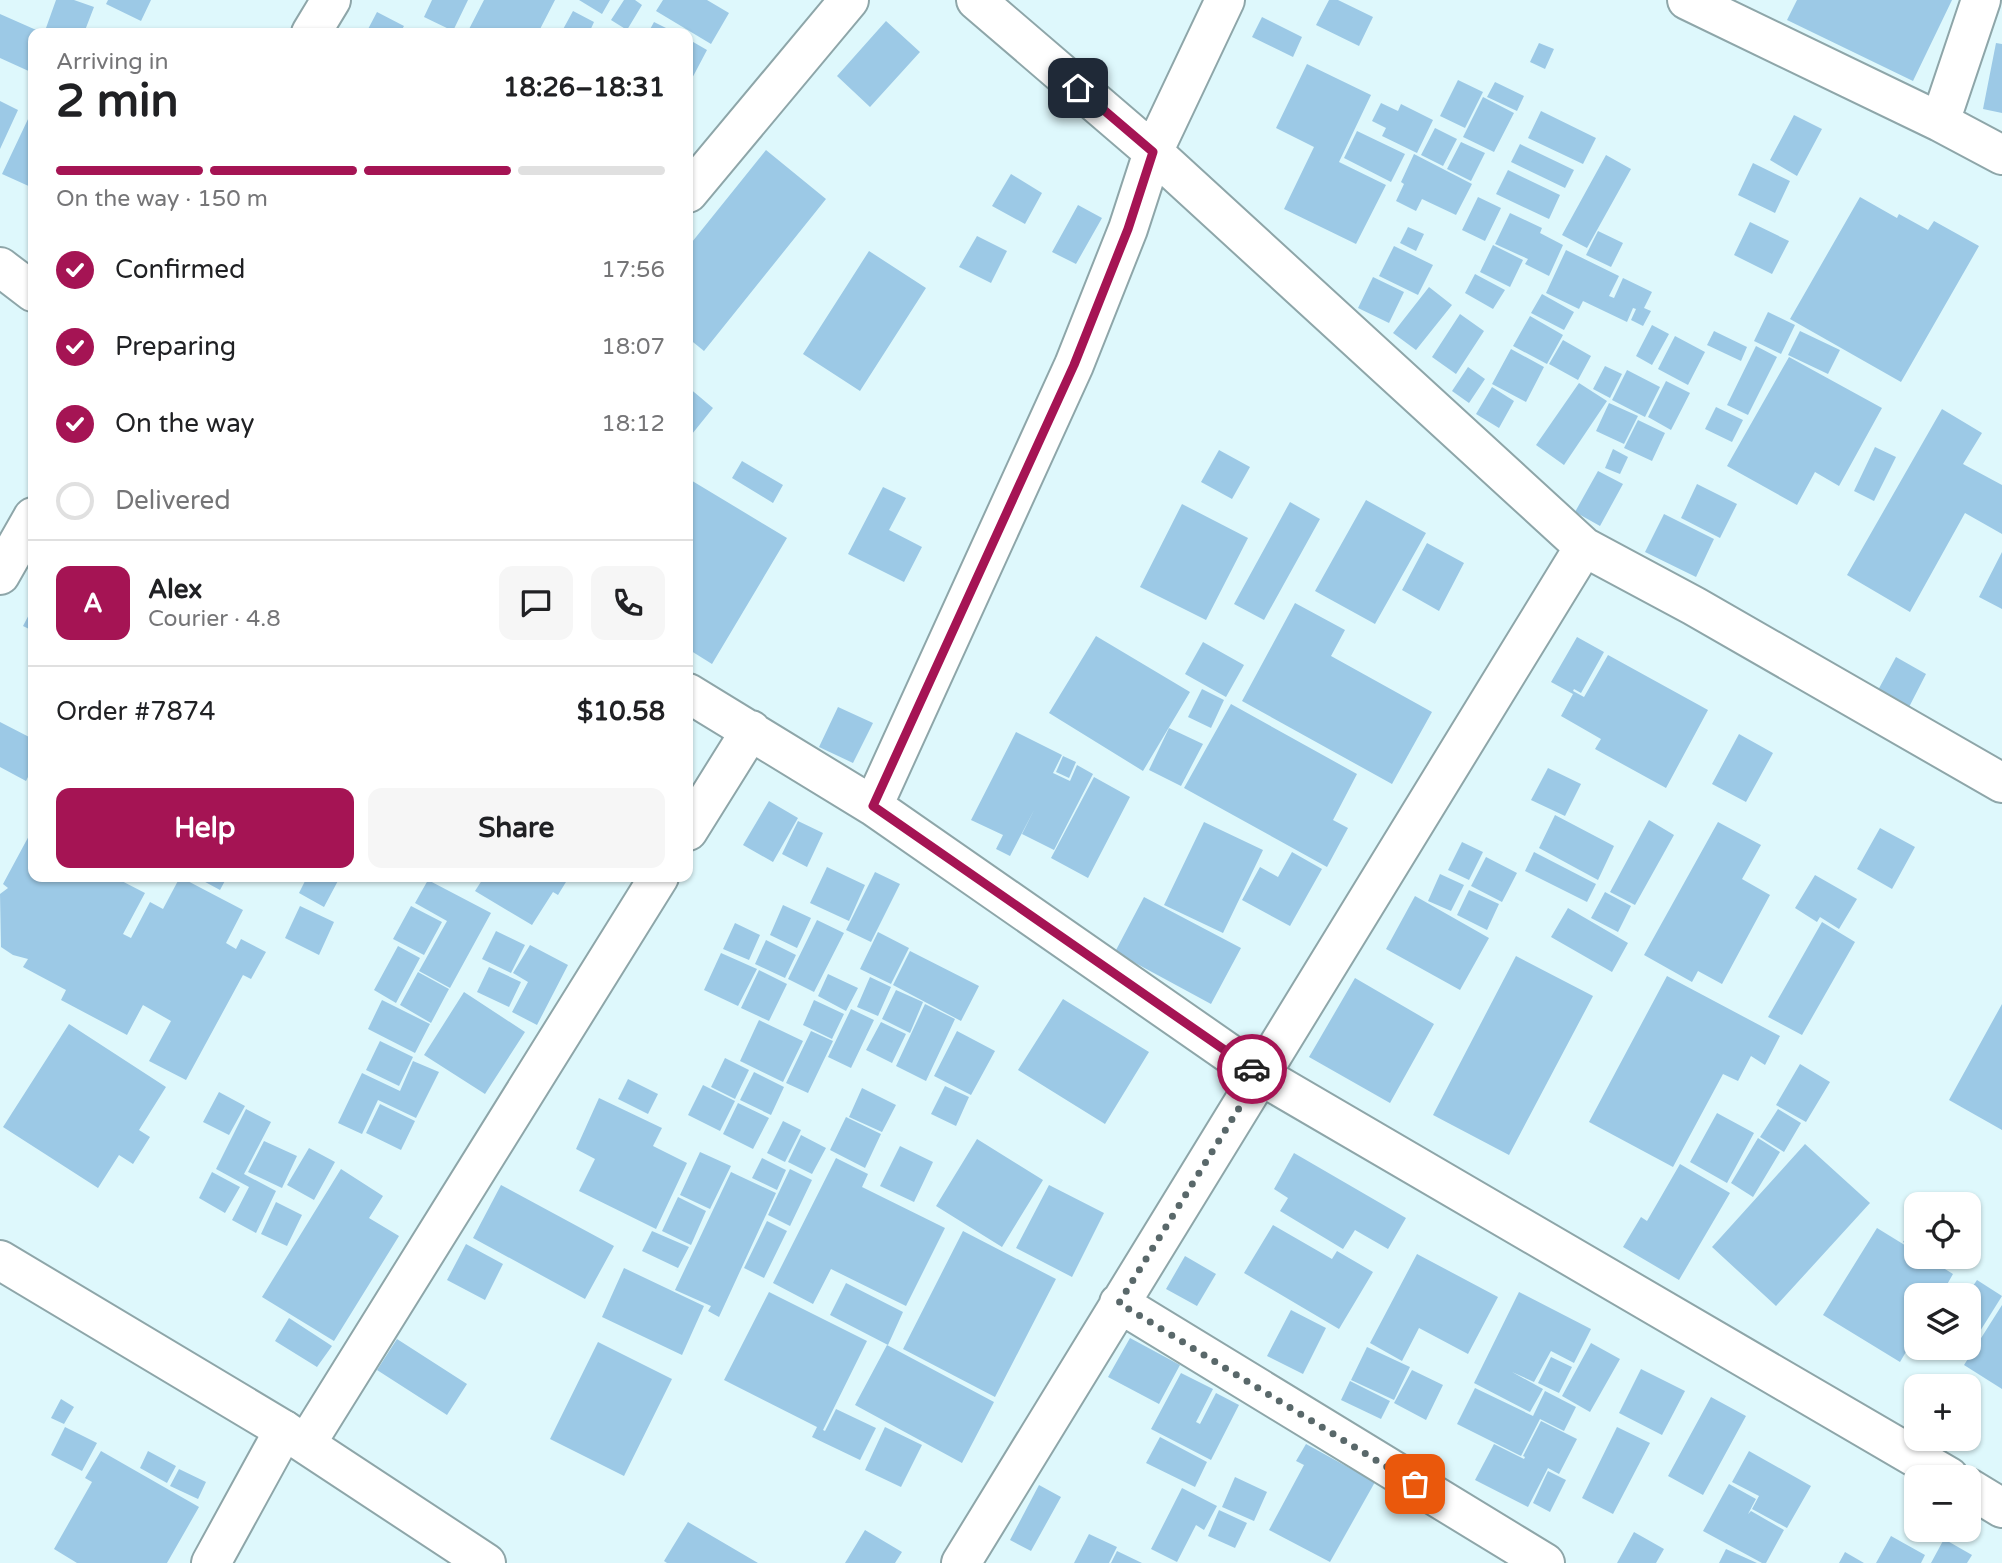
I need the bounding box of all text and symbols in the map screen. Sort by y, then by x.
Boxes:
text: Arriving in [56,48,169,76]
pin [1048,58,1108,118]
icon: home [1059,69,1097,107]
text: 18:26–18:31 [503,72,665,103]
text: 2 min [56,74,179,129]
text: On the way · 150 m [56,185,268,213]
icon: check [56,251,94,289]
text: Confirmed [115,254,245,285]
text: 17:56 [601,256,665,284]
icon: check [56,328,94,366]
text: Preparing [115,331,236,362]
text: 18:07 [601,333,665,361]
icon: check [56,405,94,443]
text: On the way [115,408,255,439]
text: 18:12 [601,410,665,438]
text: Delivered [115,485,231,516]
button: chat [499,566,573,640]
button: phone [591,566,665,640]
text: Alex [148,574,202,605]
text: A [83,588,103,619]
text: Courier · 4.8 [148,605,281,633]
text: Order #7874 [56,696,216,727]
text: $10.58 [577,696,665,727]
button: Help [56,788,354,868]
button: Share [368,788,665,868]
courier [1217,1034,1287,1104]
icon: car [1233,1050,1271,1088]
map controls [1904,1192,1981,1542]
button: locate [1904,1192,1981,1269]
button: layers [1904,1283,1981,1360]
button: + [1904,1374,1981,1451]
pin [1385,1454,1445,1514]
icon: bag [1396,1465,1434,1503]
button: − [1904,1465,1981,1542]

